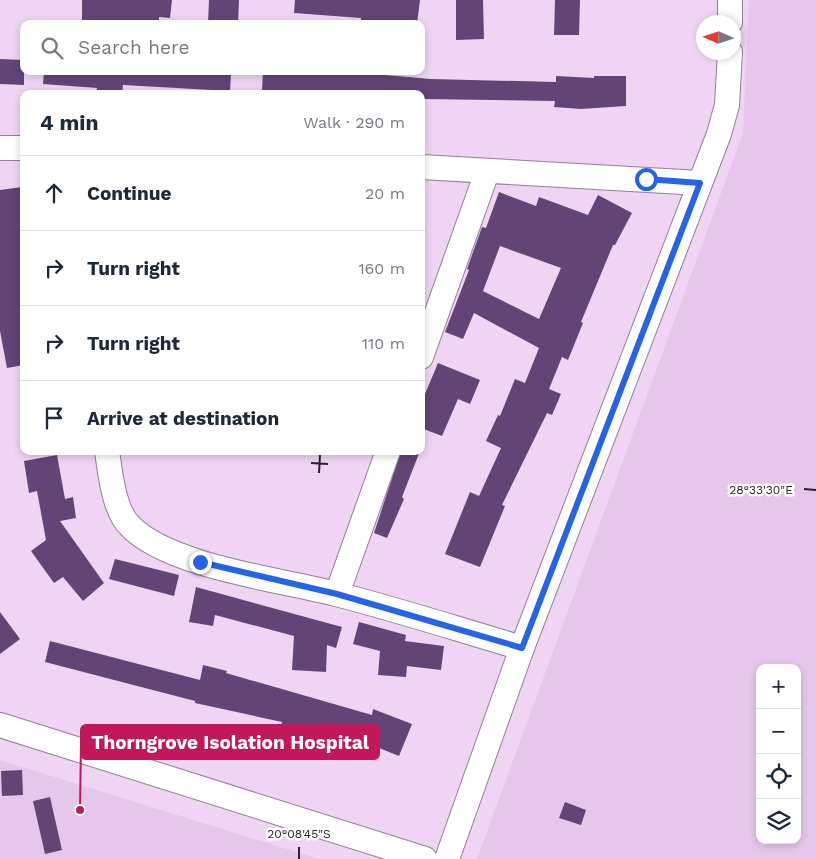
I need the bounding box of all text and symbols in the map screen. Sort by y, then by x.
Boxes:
north arrow [696,15,741,60]
search box [20,20,425,75]
icon: search [38,34,66,62]
text: Search here [78,36,189,59]
text: 4 min [40,110,98,135]
text: Walk · 290 m [303,113,405,132]
route start [635,168,658,191]
icon: ahead [40,179,68,207]
text: Continue [87,182,171,205]
text: 20 m [365,184,405,203]
icon: right [40,254,68,282]
text: Turn right [87,257,180,280]
text: 160 m [358,259,405,278]
icon: right [40,329,68,357]
text: Turn right [87,332,180,355]
text: 110 m [362,334,405,353]
icon: arrive [40,404,68,432]
text: Arrive at destination [87,407,279,430]
text: 28°33'30"E [729,483,793,497]
route end [189,551,212,574]
map controls [756,664,801,844]
button: + [756,664,801,709]
button: − [756,709,801,754]
callout: Thorngrove Isolation Hospital [81,725,379,759]
text: Thorngrove Isolation Hospital [91,731,370,754]
button: locate [756,754,801,799]
button: layers [756,799,801,844]
text: 20°08'45"S [267,827,331,841]

